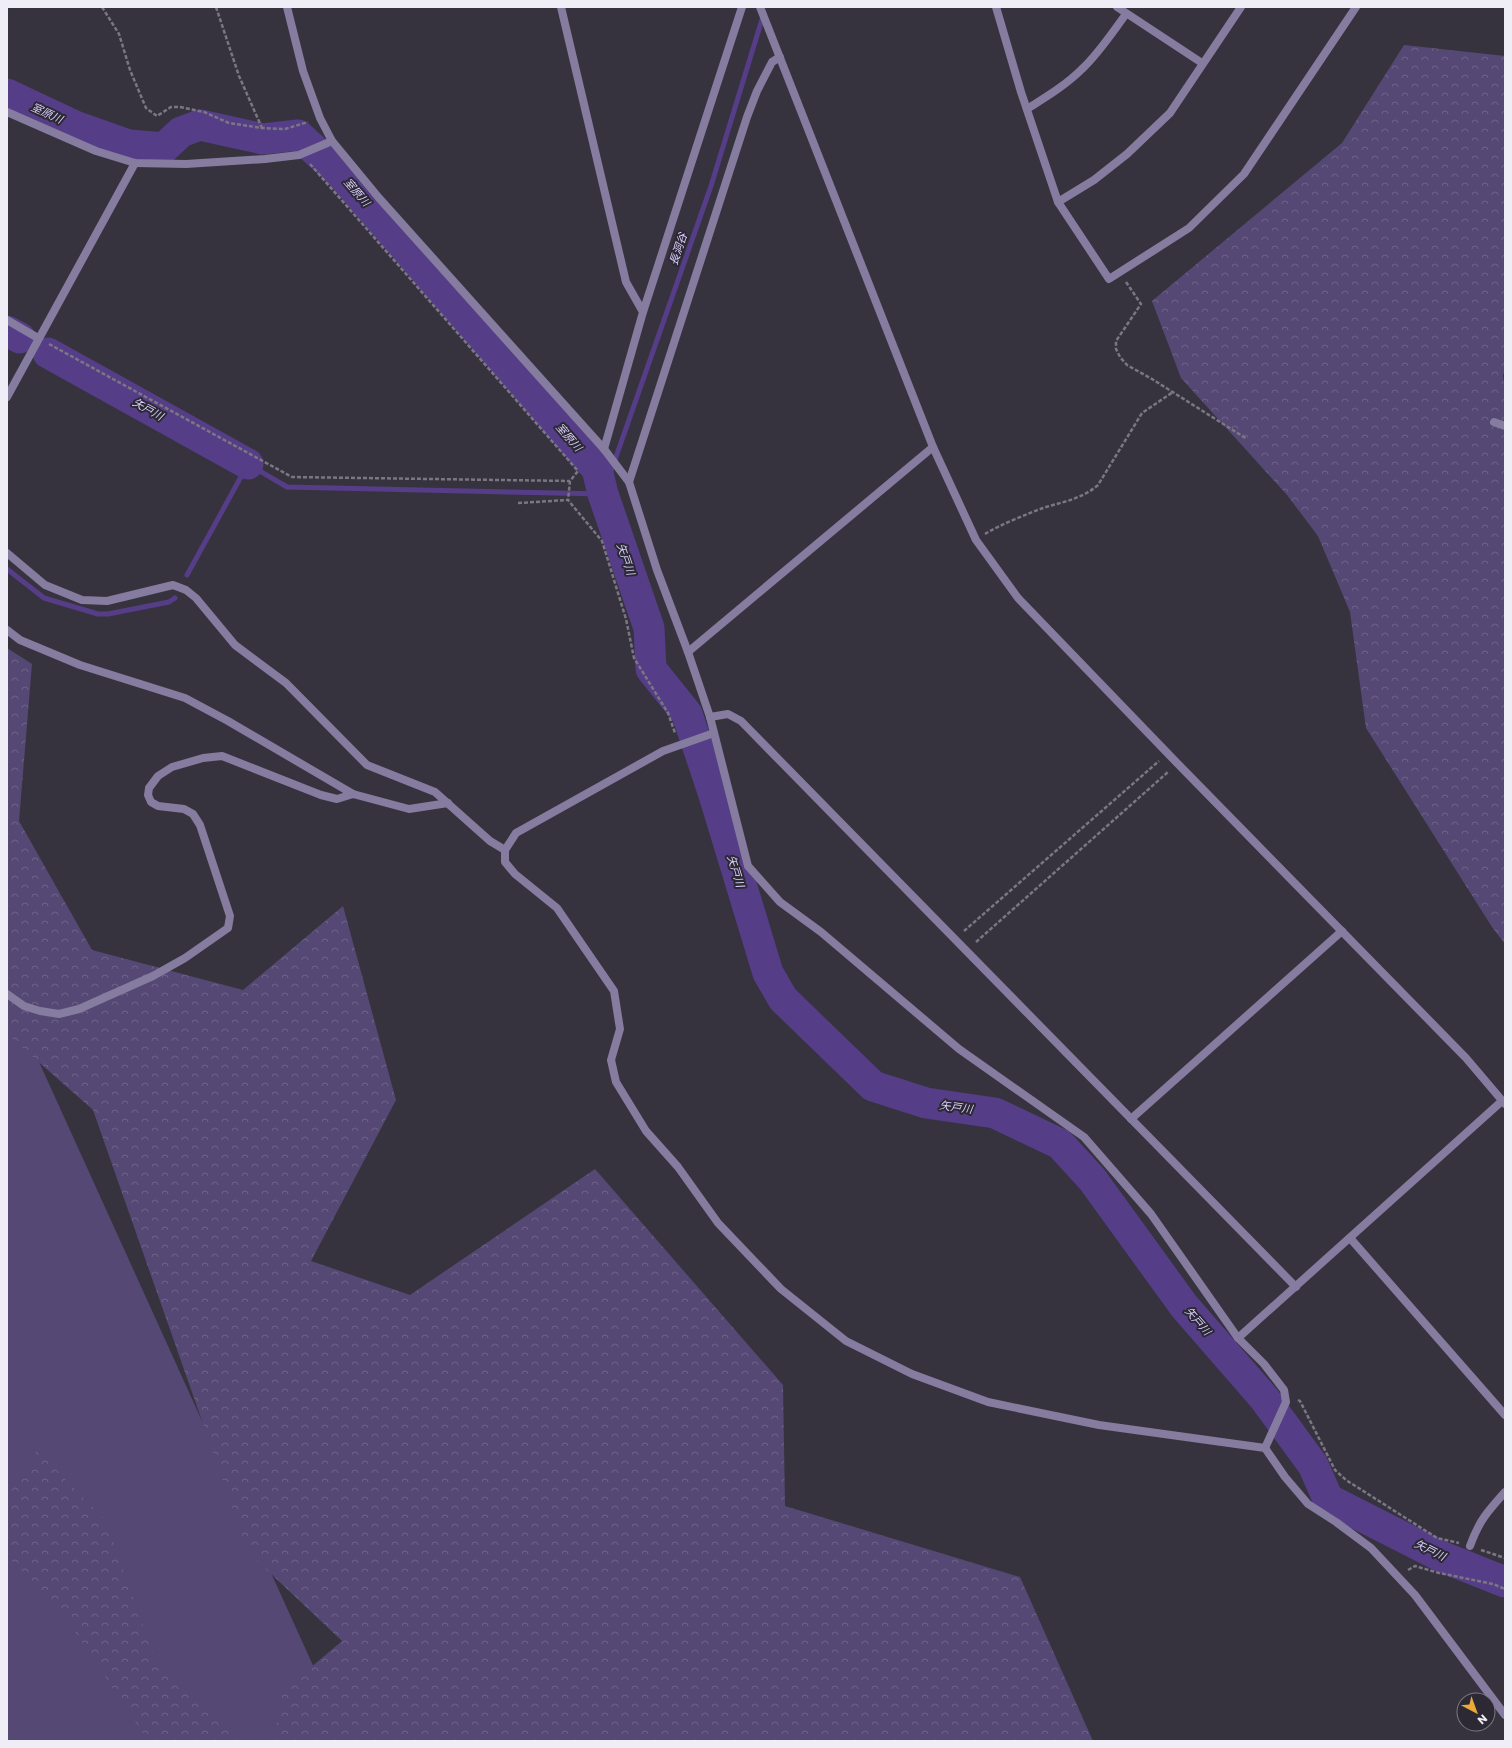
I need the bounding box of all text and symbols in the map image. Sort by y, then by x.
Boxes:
water label: 室原川 [29,99,66,128]
water label: 室原川 [340,174,375,210]
water label: 長洞谷 [665,230,691,267]
water label: 矢戸川 [130,394,167,424]
water label: 室原川 [552,419,587,455]
water label: 矢戸川 [613,541,639,578]
water label: 矢戸川 [724,853,749,890]
water label: 矢戸川 [939,1097,974,1117]
water label: 矢戸川 [1181,1303,1216,1339]
water label: 矢戸川 [1412,1536,1449,1565]
north arrow [1456,1692,1496,1732]
text: N [1474,1711,1491,1728]

